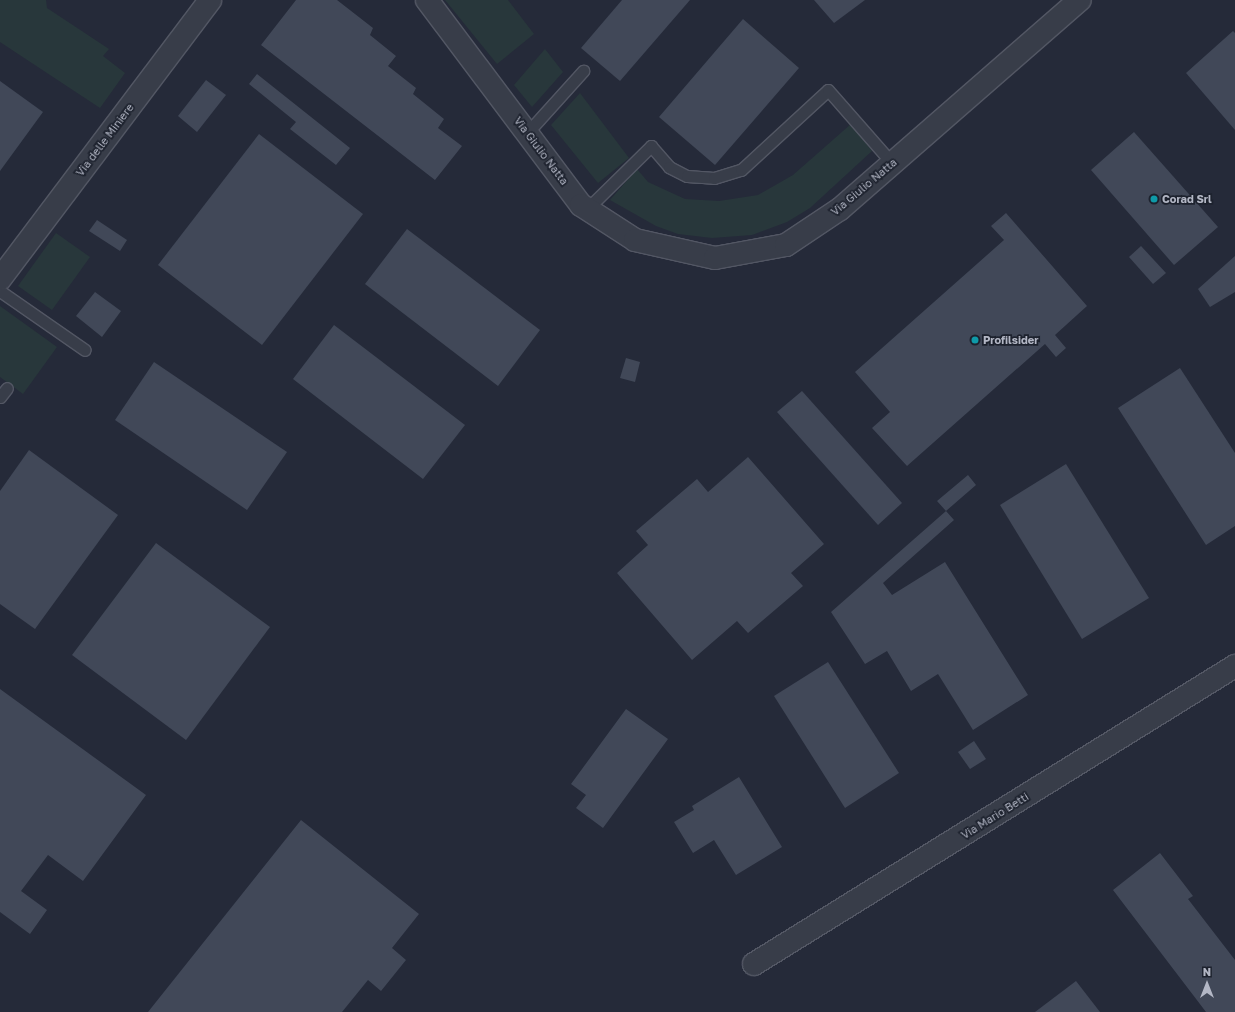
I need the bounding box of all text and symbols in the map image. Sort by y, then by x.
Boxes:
street label: Via delle Miniere [73,101,137,179]
street label: Via Giulio Natta [511,114,571,188]
street label: Via Giulio Natta [828,156,900,218]
place label: Corad Srl [1162,192,1212,206]
marker: Corad Srl [1149,194,1159,204]
place label: Profilsider [983,333,1038,347]
marker: Profilsider [970,335,980,345]
street label: Via Mario Betti [959,790,1031,842]
north arrow [1187,964,1227,1004]
text: N [1203,965,1211,978]

